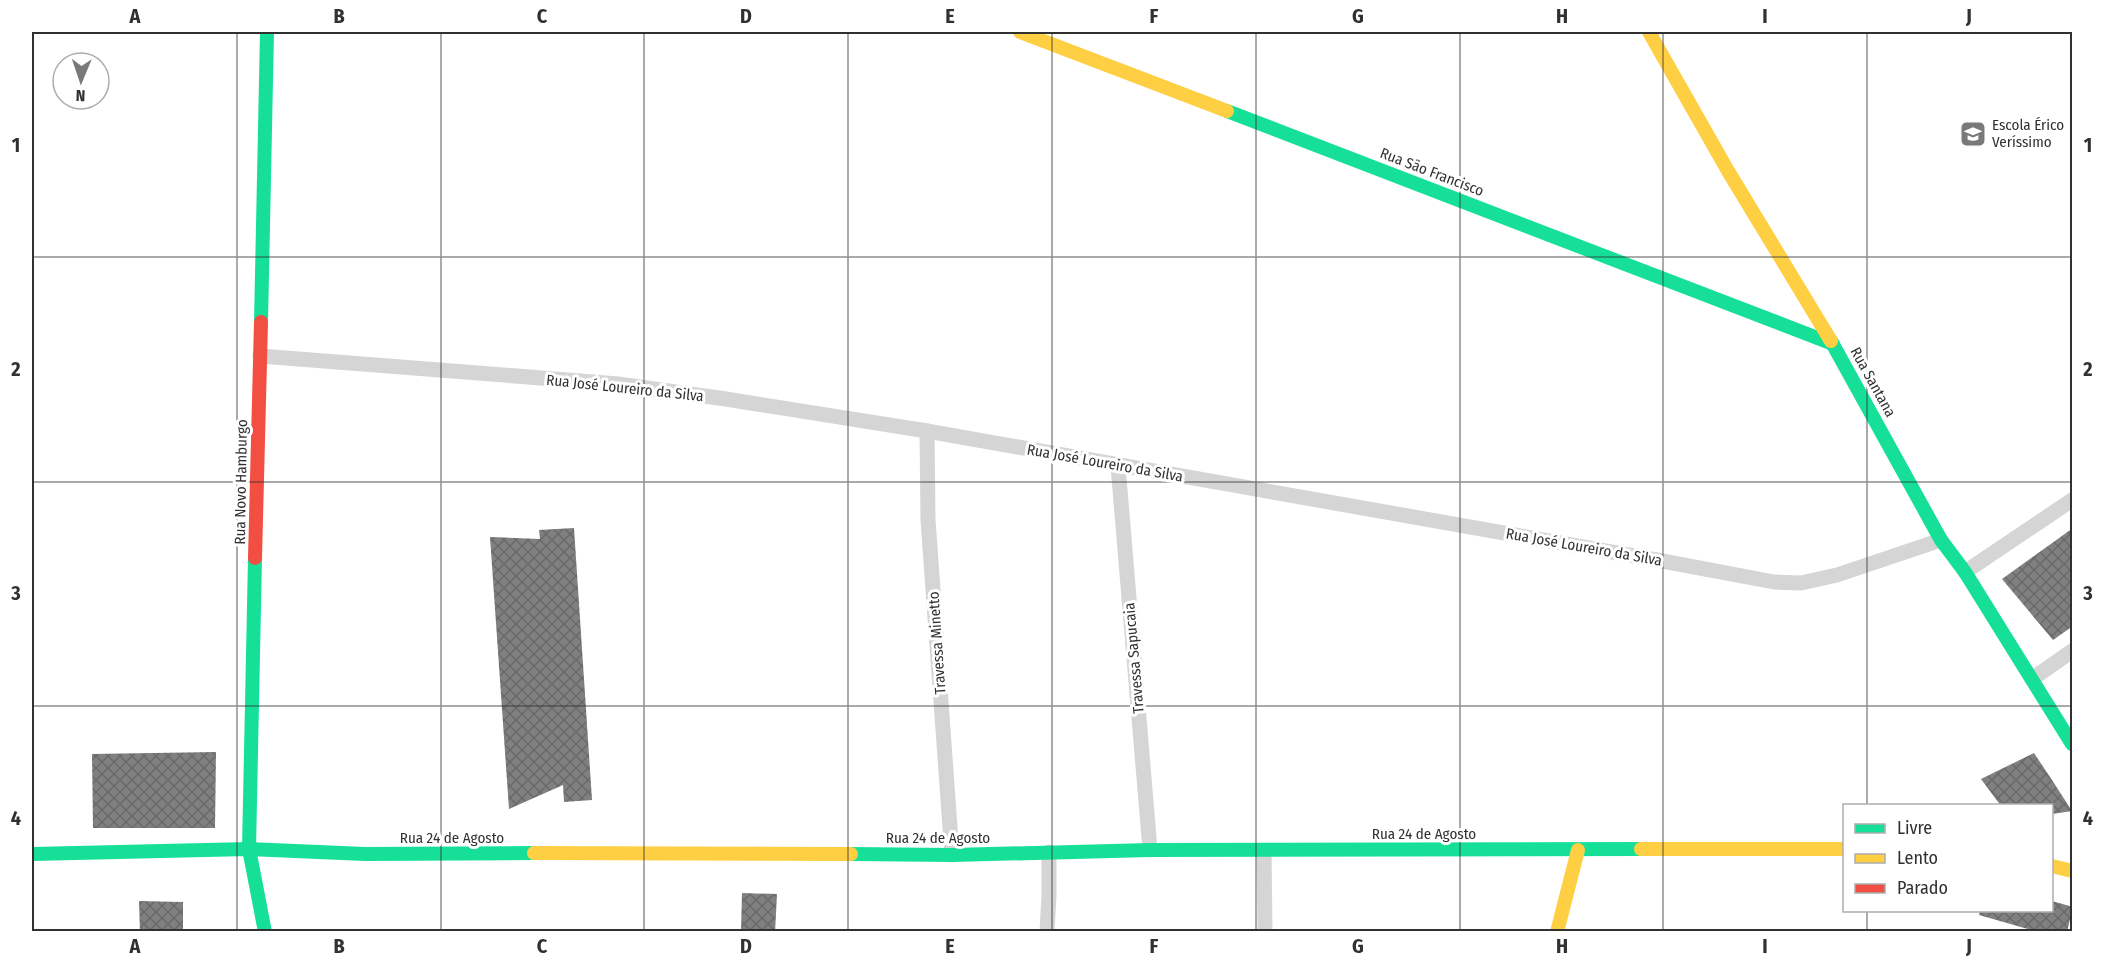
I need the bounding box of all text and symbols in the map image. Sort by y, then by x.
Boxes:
text: A [129,4,142,28]
text: B [333,4,345,28]
text: C [537,4,548,28]
text: D [740,4,752,28]
text: E [945,4,955,28]
text: F [1150,4,1159,28]
text: G [1352,4,1364,28]
text: H [1556,4,1568,28]
text: I [1762,4,1768,28]
text: J [1965,4,1972,28]
north arrow [51,51,111,111]
text: N [75,86,86,105]
place label: Escola Érico Veríssimo [1992,116,2064,151]
school or university icon: Escola Érico Veríssimo [1958,119,1988,149]
text: 1 [12,133,20,157]
text: 1 [2084,133,2092,157]
street label: Rua São Francisco [1378,144,1487,200]
street label: Rua Santana [1846,344,1900,420]
text: 2 [10,357,21,381]
text: 2 [2082,357,2093,381]
street label: Rua José Loureiro da Silva [545,371,705,405]
street label: Rua Novo Hamburgo [231,419,251,545]
street label: Rua José Loureiro da Silva [1025,440,1185,486]
street label: Rua José Loureiro da Silva [1504,524,1664,570]
text: 3 [10,581,21,605]
text: 3 [2082,581,2093,605]
street label: Travessa Minetto [924,591,950,695]
street label: Travessa Sapucaia [1120,602,1148,714]
legend [1843,804,2053,912]
text: 4 [11,806,21,830]
text: 4 [2083,806,2093,830]
text: Livre [1897,817,1932,839]
street label: Rua 24 de Agosto [1372,825,1476,843]
street label: Rua 24 de Agosto [400,829,504,847]
street label: Rua 24 de Agosto [886,829,990,847]
text: Lento [1897,847,1938,869]
text: Parado [1897,877,1948,899]
text: A [129,934,142,958]
text: B [333,934,345,958]
text: C [537,934,548,958]
text: D [740,934,752,958]
text: E [945,934,955,958]
text: F [1150,934,1159,958]
text: G [1352,934,1364,958]
text: H [1556,934,1568,958]
text: I [1762,934,1768,958]
text: J [1965,934,1972,958]

